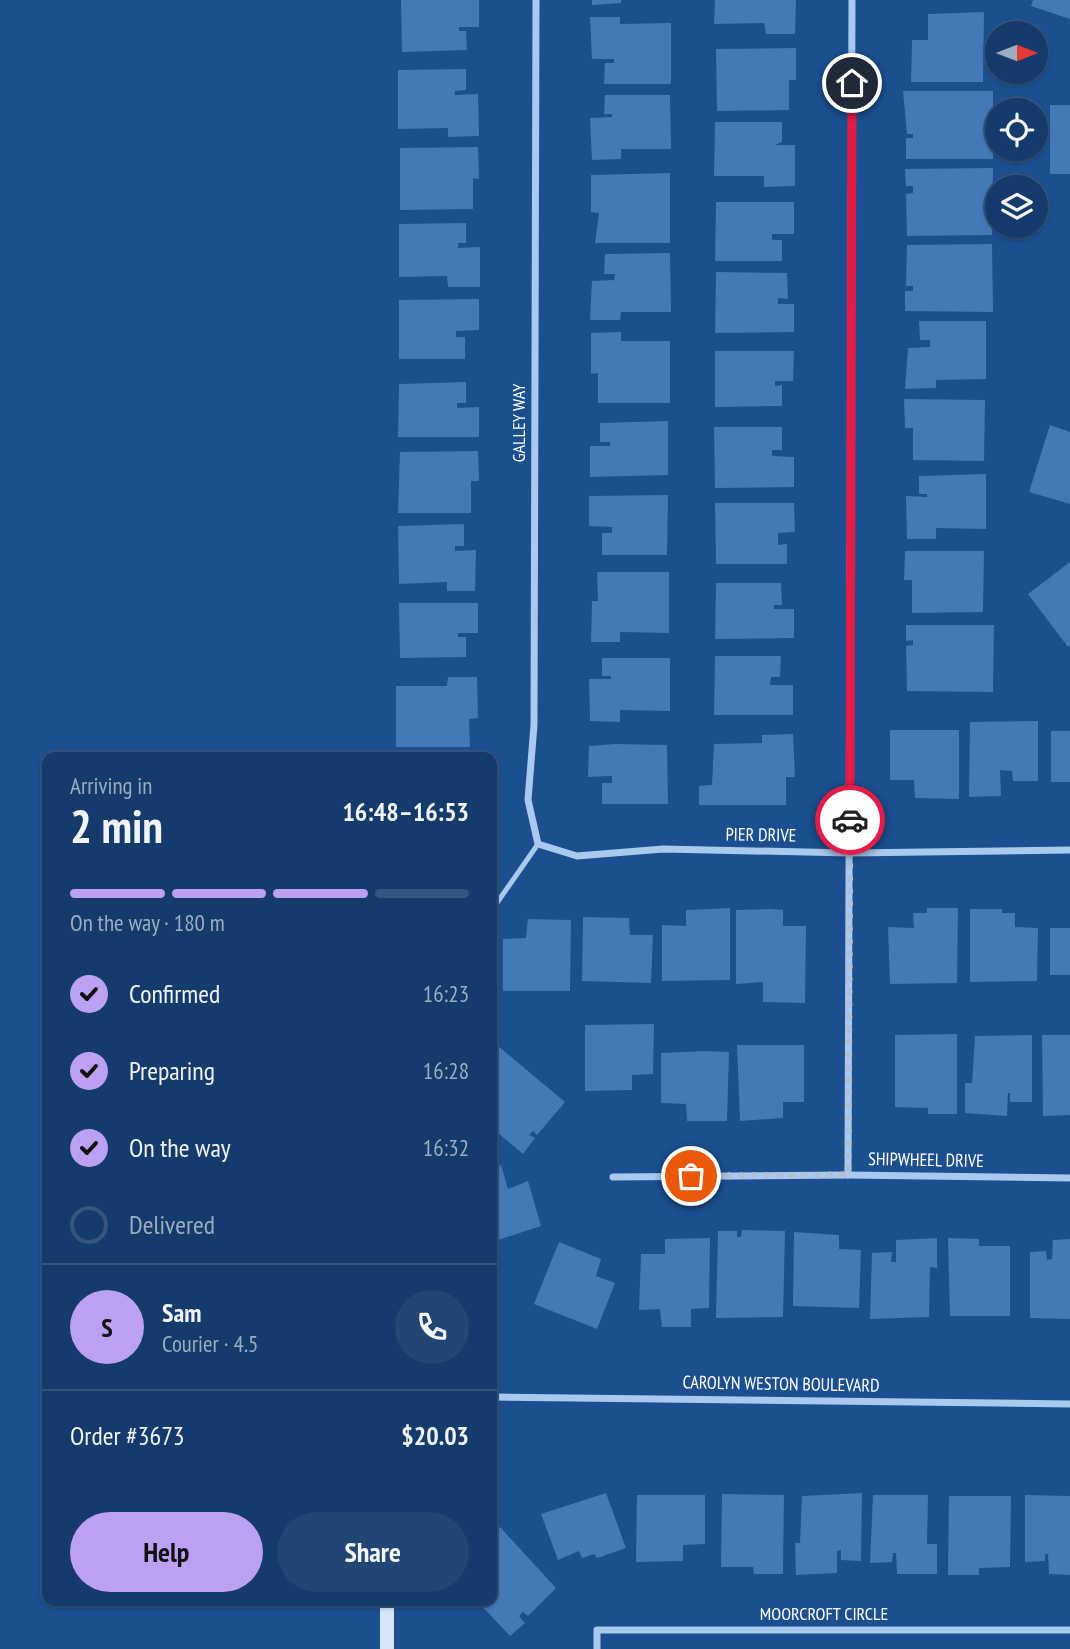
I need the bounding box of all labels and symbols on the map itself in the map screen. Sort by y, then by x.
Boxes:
north arrow [985,21,1048,84]
pin [822,53,882,113]
street label: GALLEY WAY [507,383,530,462]
courier [815,785,885,855]
street label: PIER DRIVE [725,822,797,847]
pin [661,1146,721,1206]
street label: SHIPWHEEL DRIVE [868,1147,984,1172]
street label: CAROLYN WESTON BOULEVARD [682,1370,880,1397]
street label: MOORCROFT CIRCLE [760,1602,888,1625]

